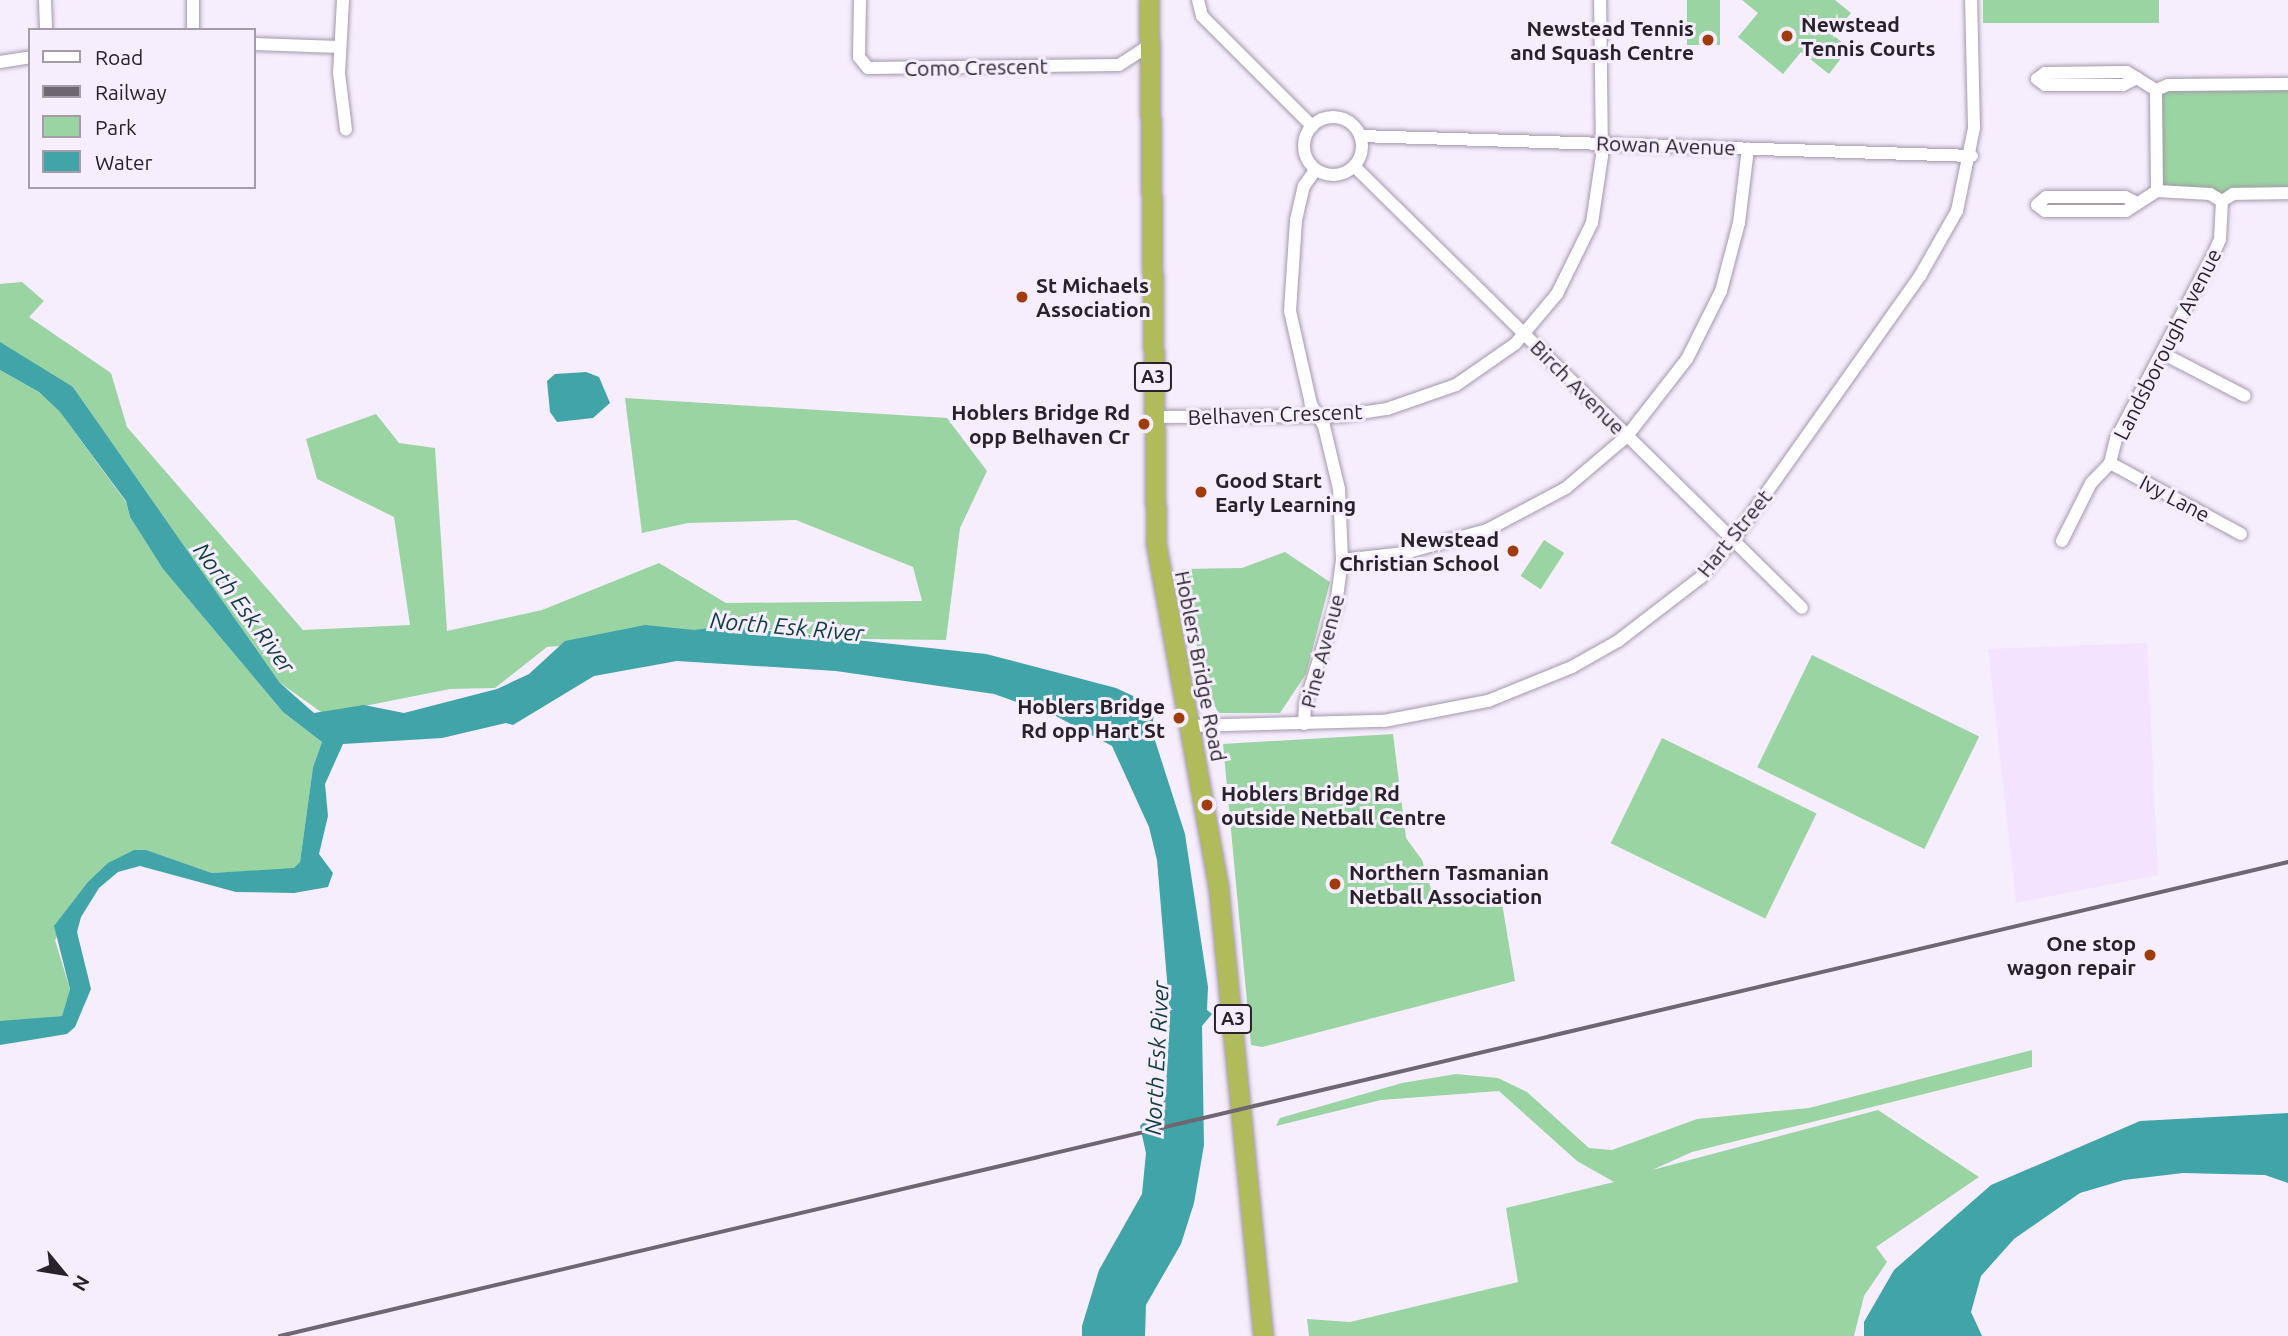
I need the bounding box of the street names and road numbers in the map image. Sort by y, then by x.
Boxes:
street label: Como Crescent [904,53,1048,81]
street label: Rowan Avenue [1596,130,1736,160]
street label: Landsborough Avenue [2108,244,2226,444]
street label: Birch Avenue [1525,334,1631,440]
road number: A3 [1134,362,1172,392]
street label: Belhaven Crescent [1187,398,1363,430]
street label: Ivy Lane [2136,469,2214,527]
street label: Hart Street [1691,484,1777,582]
street label: Hoblers Bridge Road [1170,569,1232,763]
street label: Pine Avenue [1295,591,1349,711]
road number: A3 [1214,1004,1252,1035]

